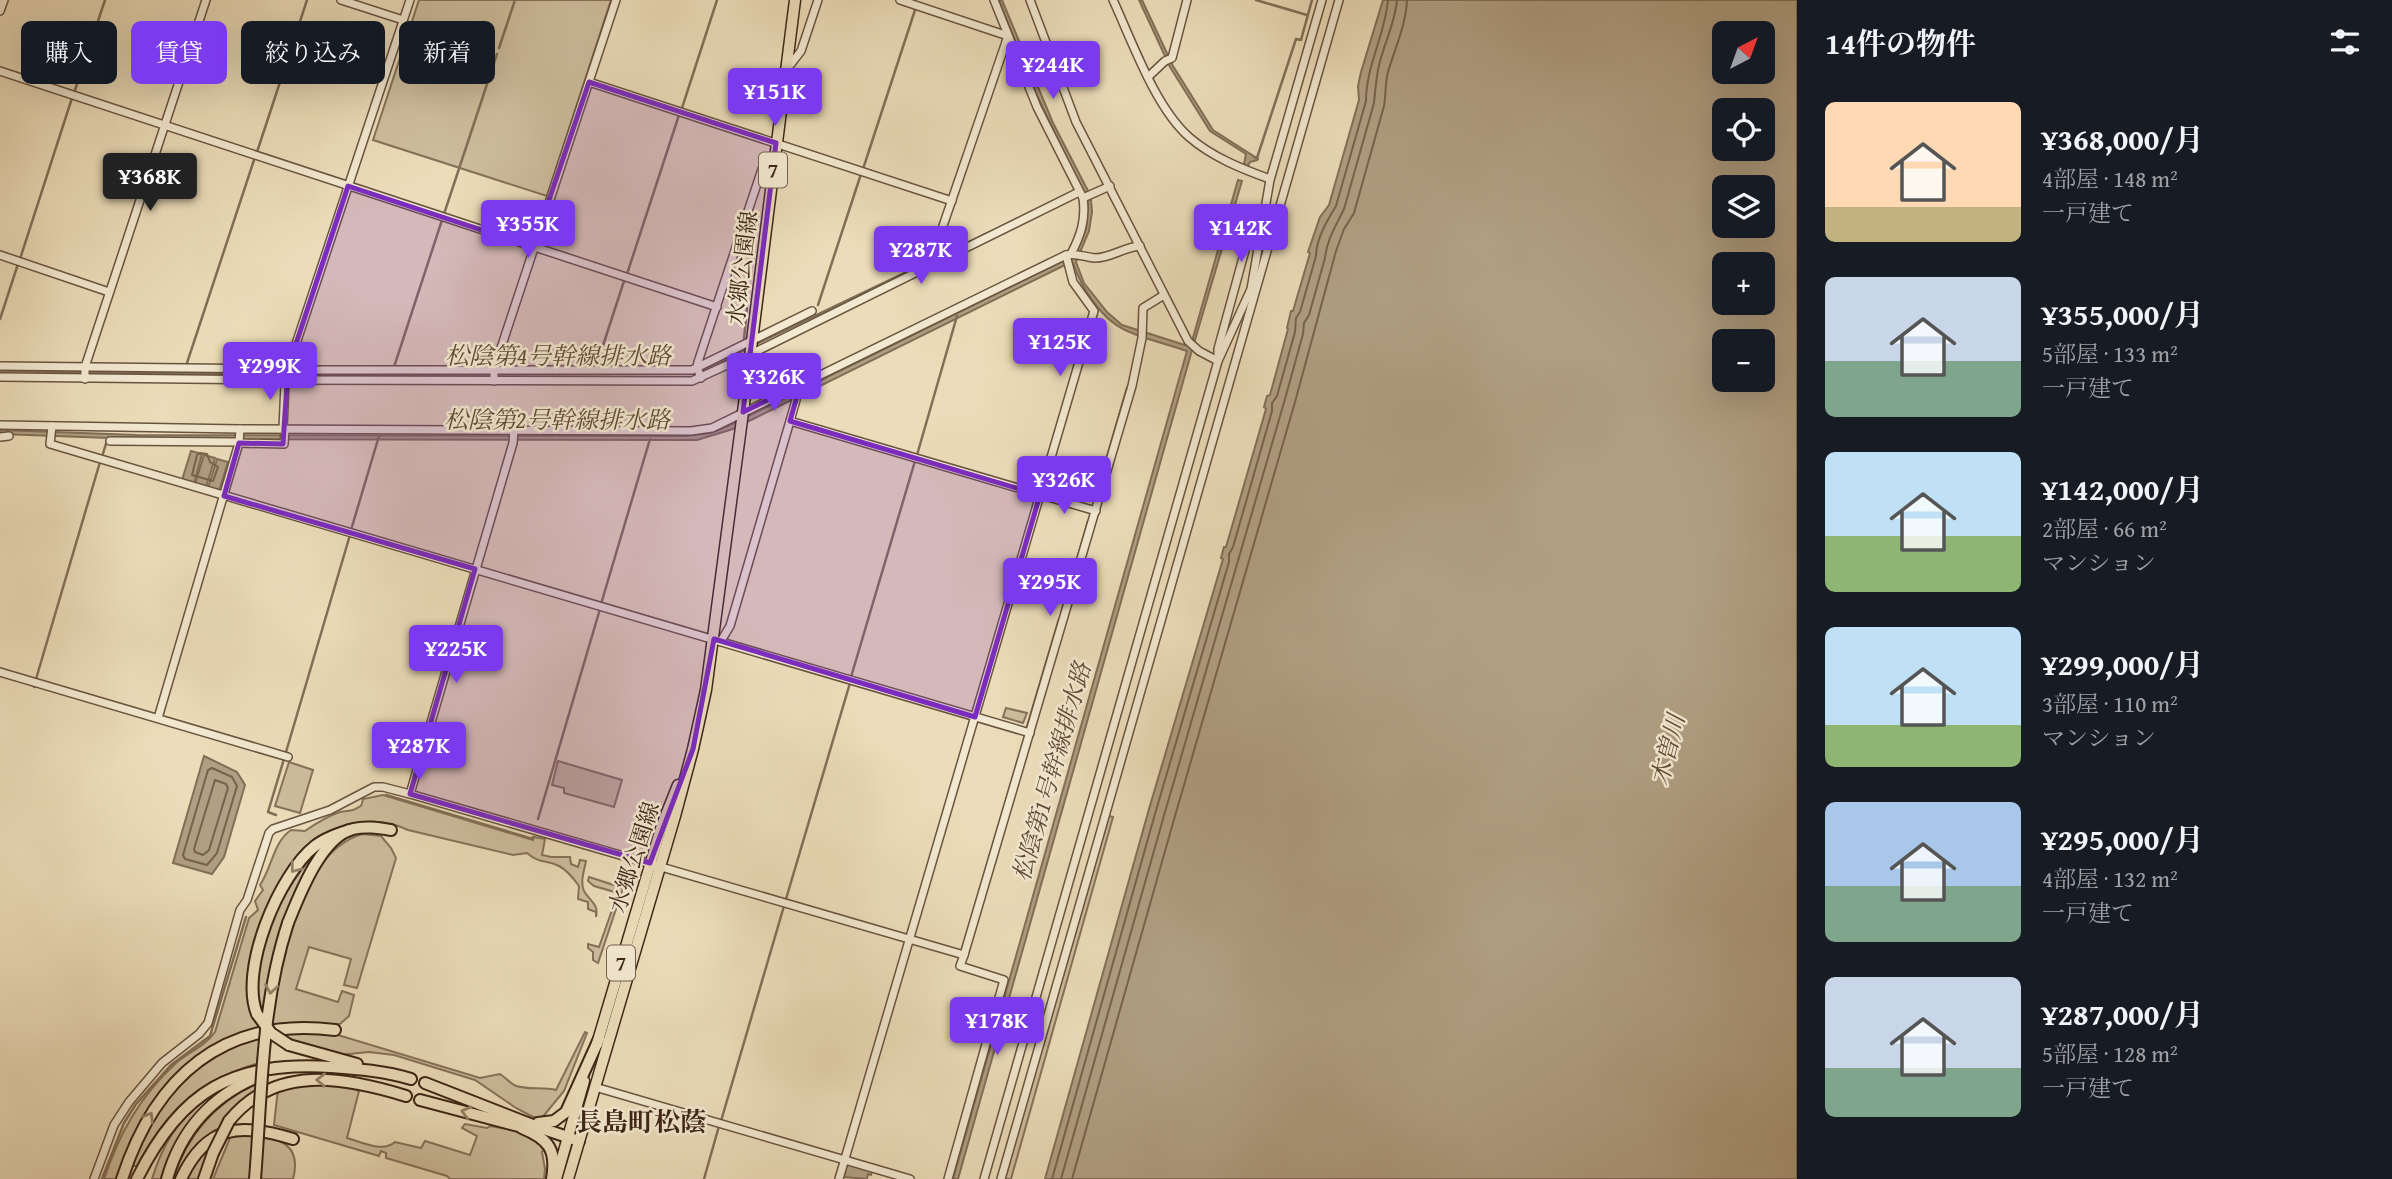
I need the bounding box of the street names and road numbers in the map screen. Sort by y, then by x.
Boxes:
road number: 7 [759,152,787,188]
street label: 水郷公園線 [718,209,765,327]
street label: 水郷公園線 [600,797,667,917]
road number: 7 [607,946,635,981]

